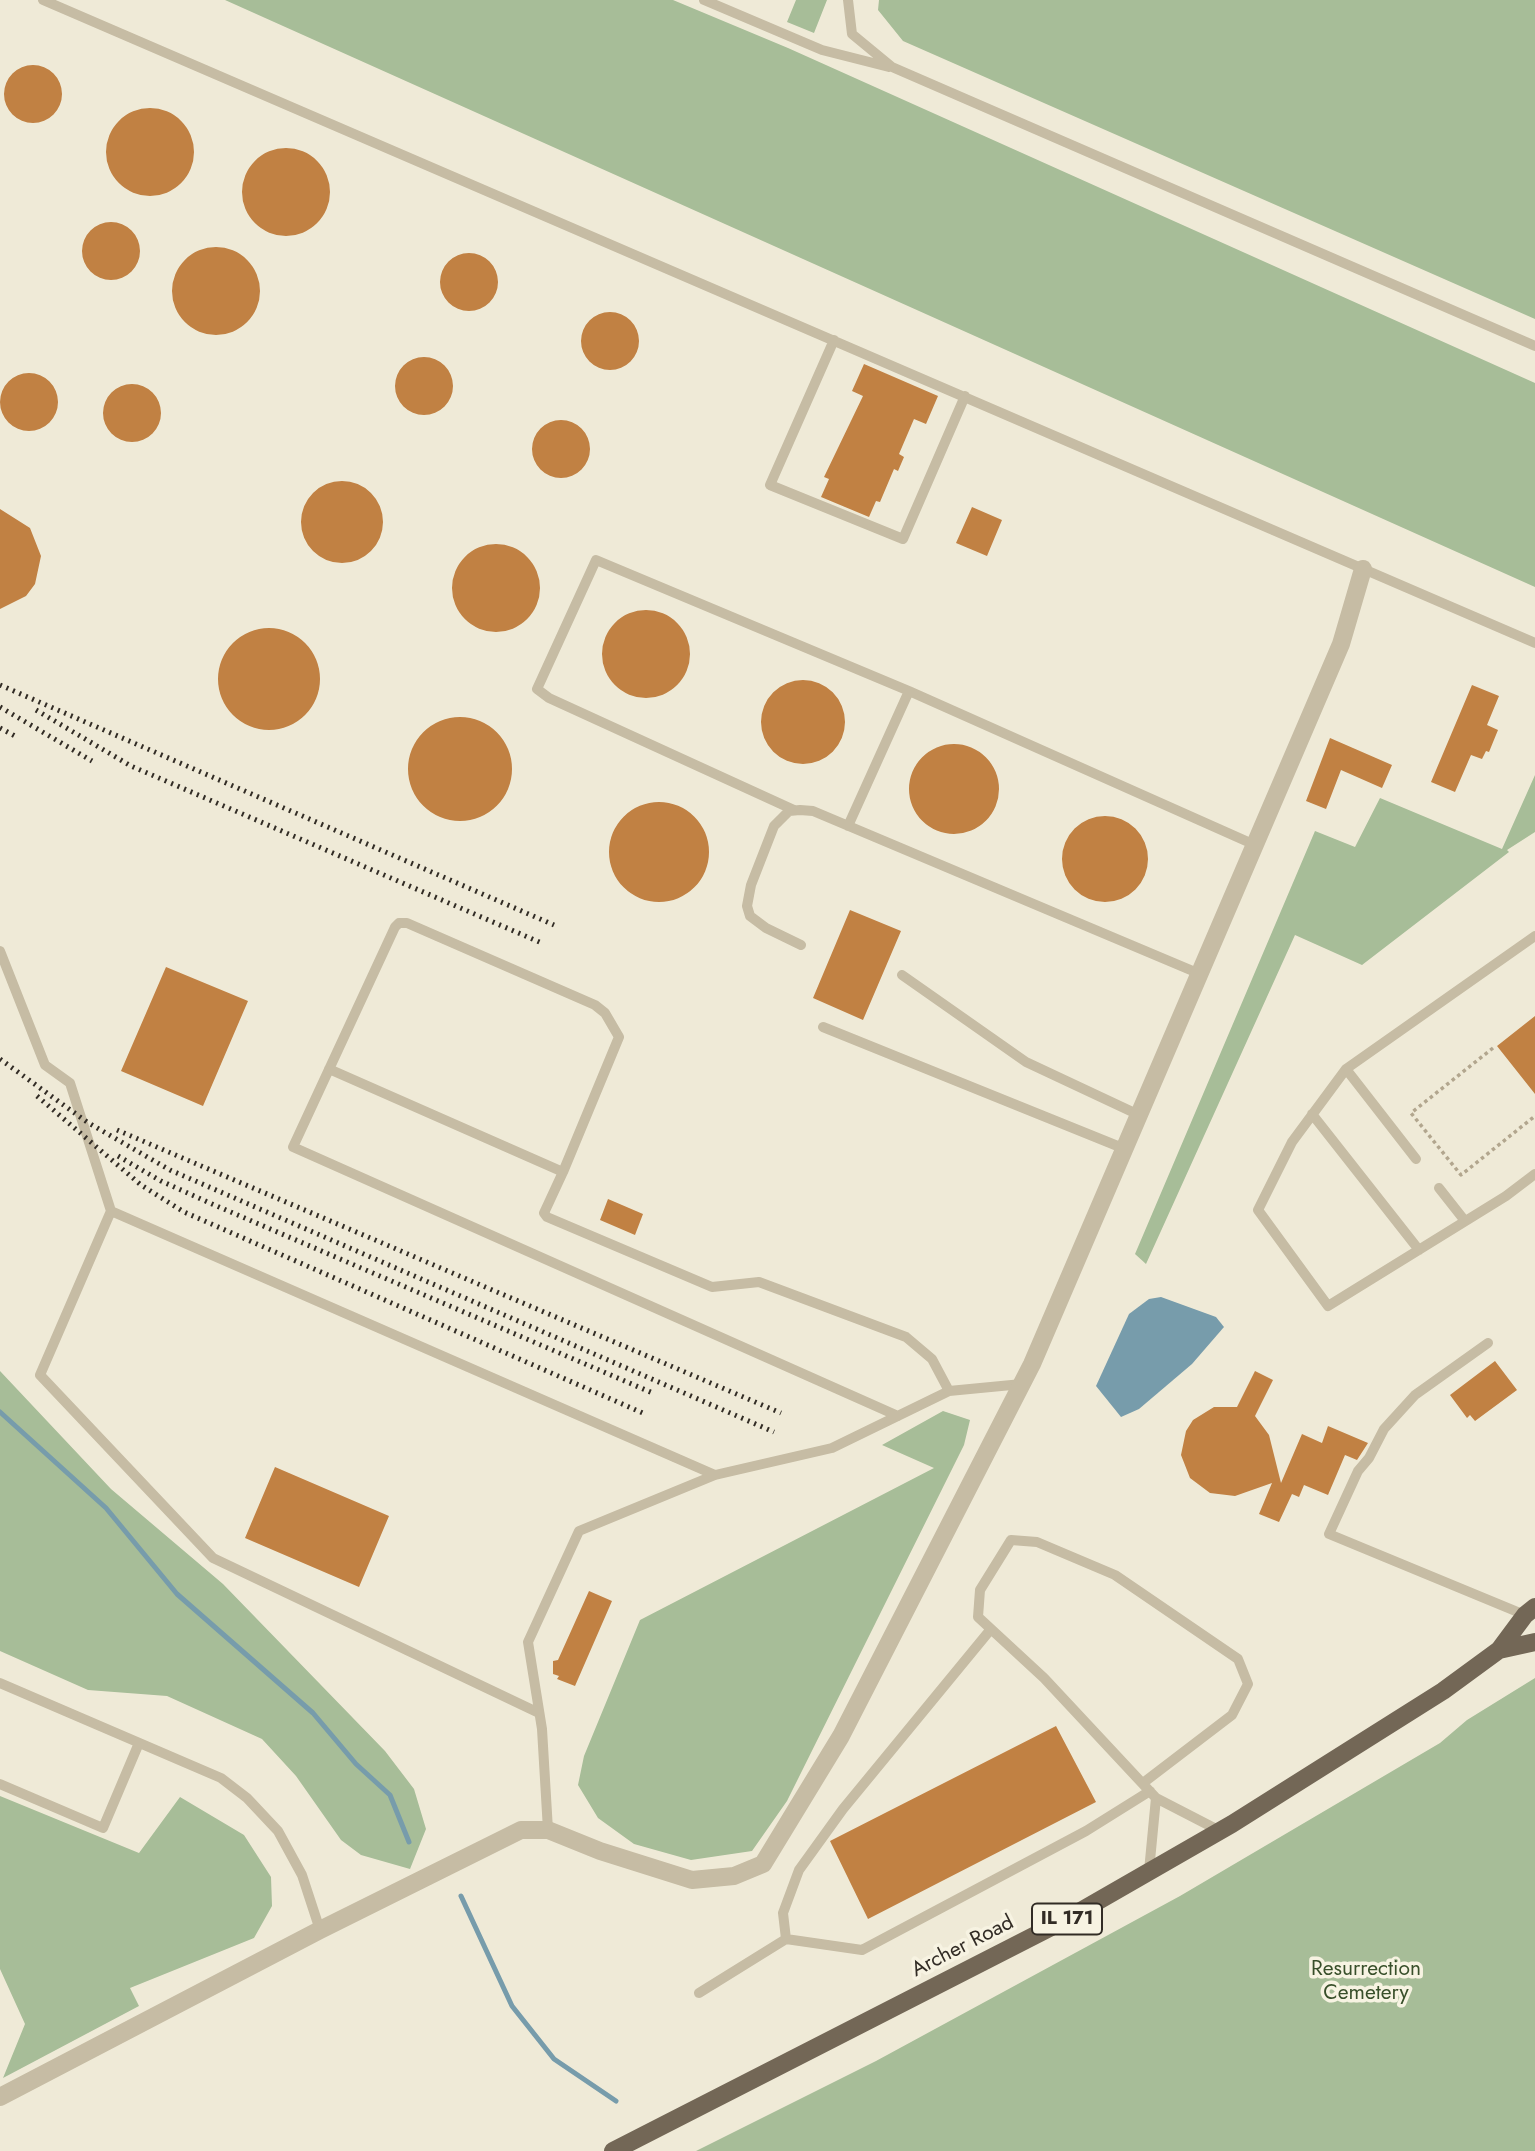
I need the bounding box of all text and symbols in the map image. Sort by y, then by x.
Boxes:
road number: IL 171 [1032,1904,1102,1935]
street label: Archer Road [908,1910,1018,1984]
park label: Resurrection Cemetery [1311,1957,1421,2007]

